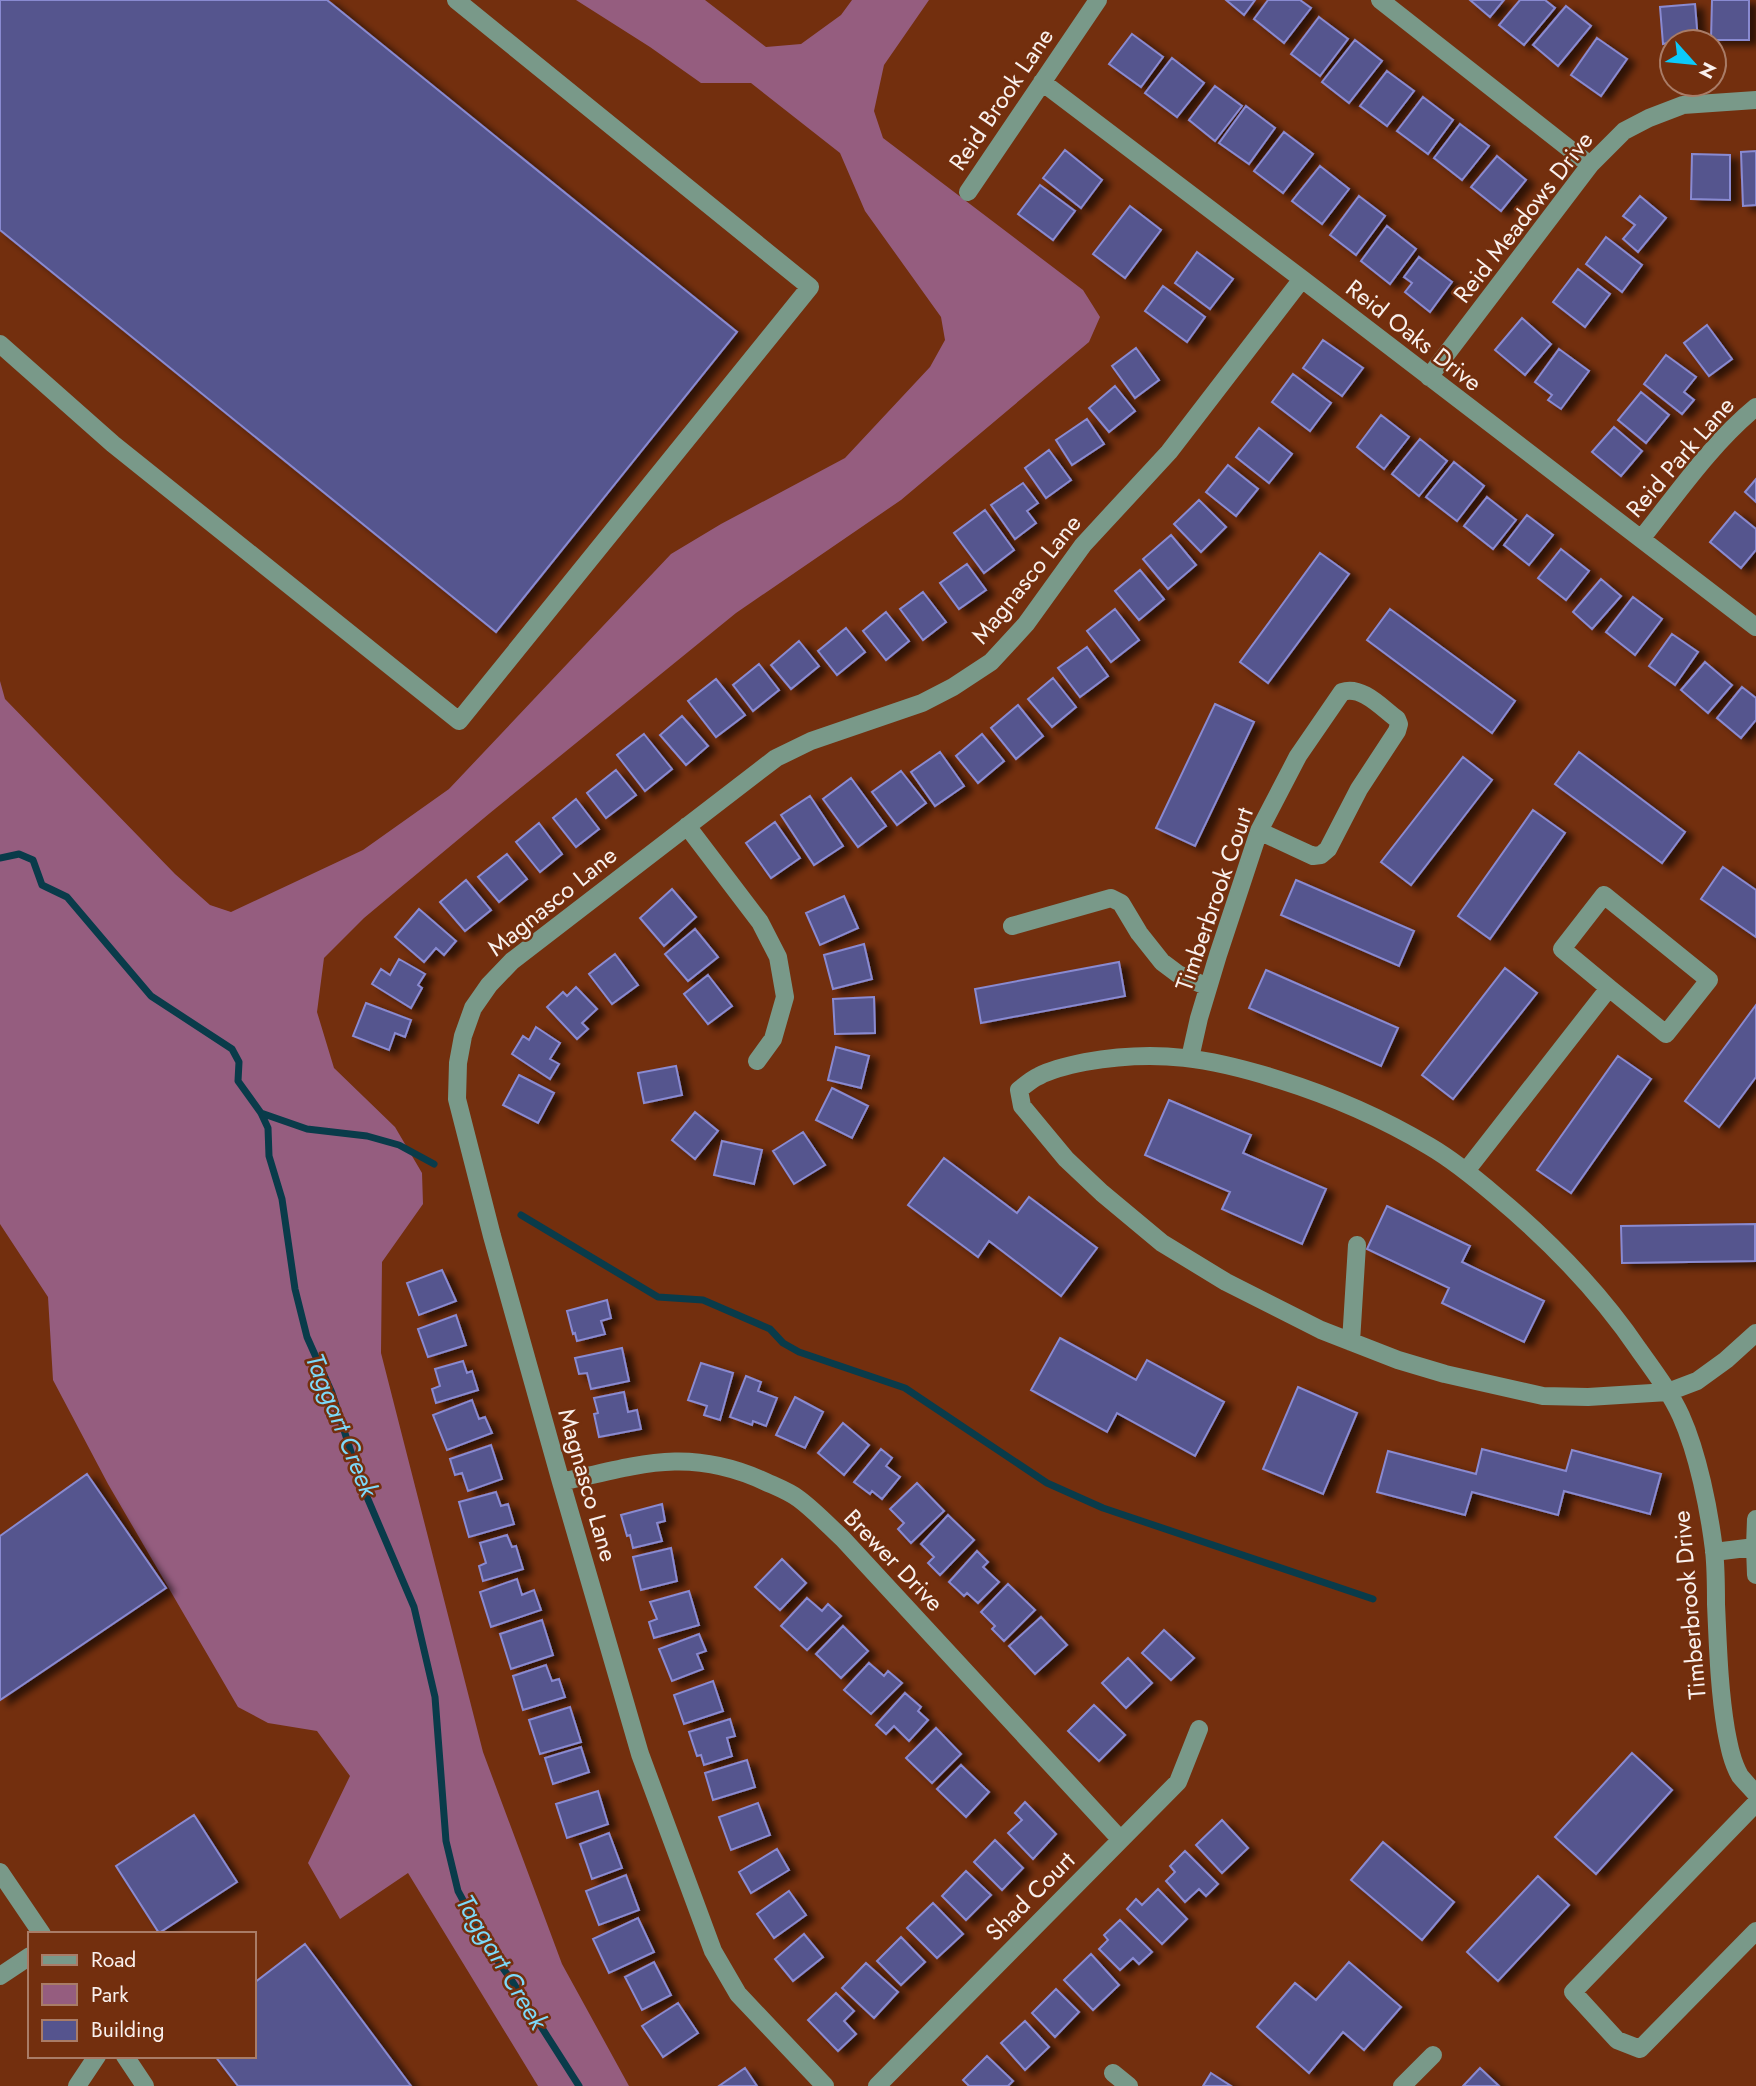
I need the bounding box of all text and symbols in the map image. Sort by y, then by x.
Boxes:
street label: Reid Brook Lane [940,21,1062,177]
north arrow [1658,28,1728,98]
text: N [1692,58,1723,83]
street label: Reid Meadows Drive [1445,124,1601,310]
street label: Reid Oaks Drive [1339,271,1489,399]
street label: Reid Park Lane [1618,389,1742,525]
street label: Magnasco Lane [963,507,1089,651]
street label: Timberbrook Court [1166,802,1262,995]
street label: Magnasco Lane [480,838,624,964]
water label: Taggart Creek [296,1347,389,1504]
street label: Magnasco Lane [549,1404,627,1566]
street label: Brewer Drive [836,1501,952,1619]
street label: Timberbrook Drive [1663,1509,1715,1701]
street label: Shad Court [977,1843,1083,1949]
water label: Taggart Creek [447,1887,558,2038]
legend [28,1932,256,2058]
text: Road [91,1945,136,1975]
text: Park [91,1980,129,2010]
text: Building [91,2015,164,2045]

